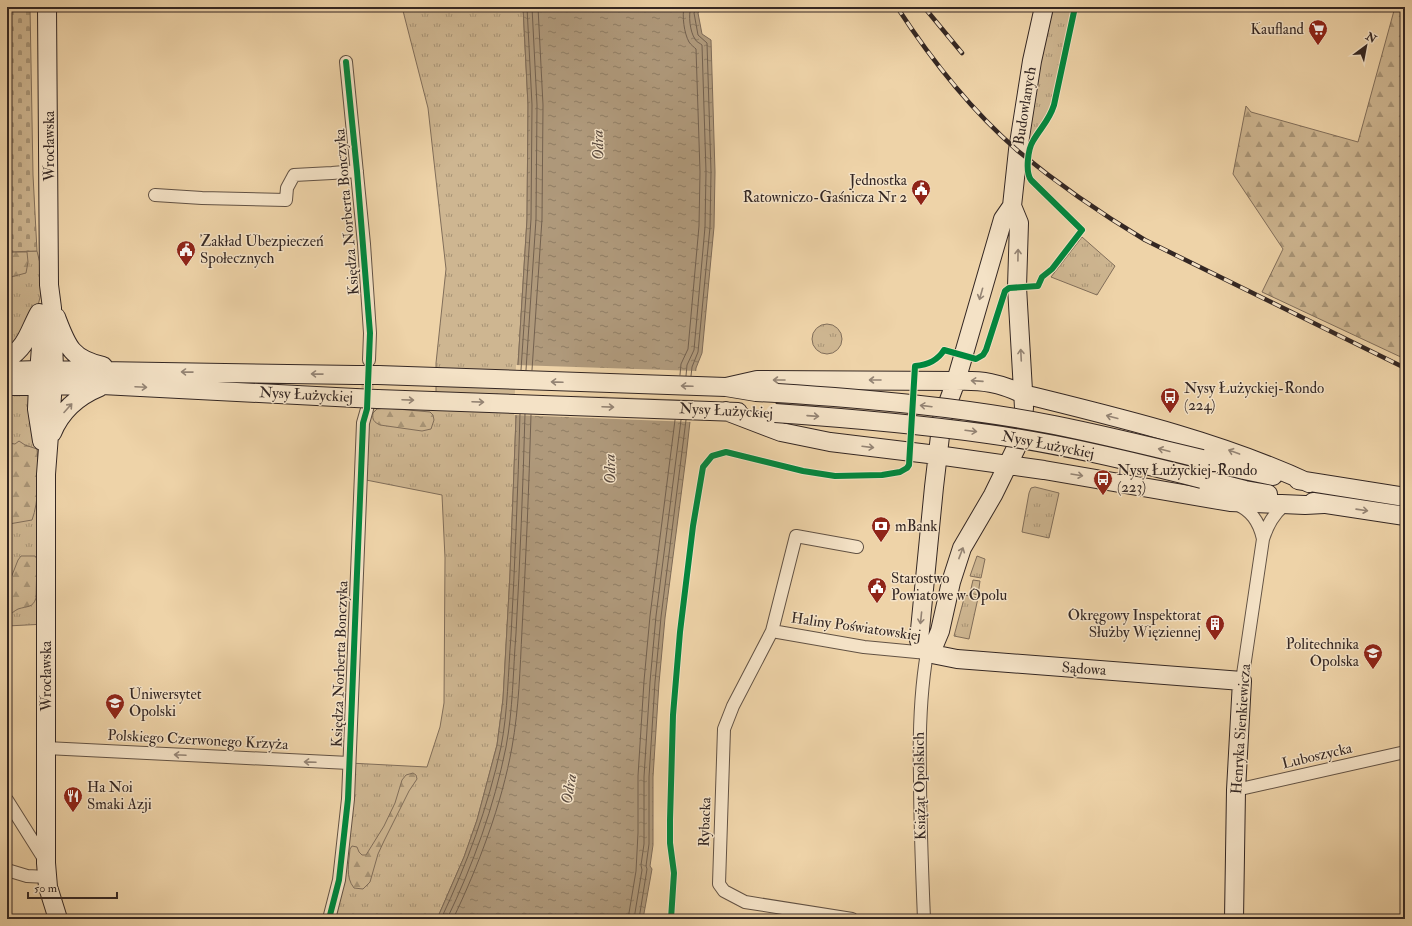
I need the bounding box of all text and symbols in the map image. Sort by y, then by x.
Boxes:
supermarket icon: Kaufland [1307,18,1329,46]
place label: Kaufland [1251,20,1305,39]
north arrow [1346,26,1386,66]
text: N [1363,29,1380,47]
street label: Budowlanych [1009,65,1041,147]
street label: Wrocławska [40,110,59,182]
street label: Księdza Norberta Bonczyka [330,127,364,296]
water label: Odra [587,129,609,161]
place label: Jednostka Ratowniczo-Gaśnicza Nr 2 [743,171,908,207]
public building icon: Jednostka Ratowniczo-Gaśnicza Nr 2 [910,178,932,206]
place label: Zakład Ubezpieczeń Społecznych [200,232,324,269]
public building icon: Zakład Ubezpieczeń Społecznych [175,239,197,267]
one-way arrow [1014,249,1022,262]
one-way arrow [977,287,984,300]
one-way arrow [1018,349,1025,362]
one-way arrow [181,368,194,376]
one-way arrow [311,370,324,378]
one-way arrow [773,376,786,384]
one-way arrow [869,376,882,384]
one-way arrow [971,377,984,384]
one-way arrow [551,378,564,386]
place label: Nysy Łużyckiej-Rondo (224) [1184,379,1324,415]
street label: Nysy Łużyckiej [259,383,353,407]
one-way arrow [681,383,694,390]
one-way arrow [134,384,147,391]
bus stop icon: Nysy Łużyckiej-Rondo (224) [1159,386,1181,414]
one-way arrow [401,396,414,403]
one-way arrow [471,398,484,406]
street label: Nysy Łużyckiej [679,399,773,423]
one-way arrow [920,402,933,410]
one-way arrow [64,403,73,413]
one-way arrow [601,403,614,410]
one-way arrow [806,412,819,419]
one-way arrow [1106,412,1119,420]
street label: Nysy Łużyckiej [1000,427,1096,463]
one-way arrow [964,428,977,435]
one-way arrow [861,443,874,451]
one-way arrow [1158,446,1171,453]
one-way arrow [1228,448,1240,456]
water label: Odra [599,453,621,485]
place label: Nysy Łużyckiej-Rondo (223) [1117,461,1257,497]
bus stop icon: Nysy Łużyckiej-Rondo (223) [1092,468,1114,496]
one-way arrow [1070,471,1083,479]
one-way arrow [1355,506,1368,514]
bank icon: mBank [870,515,892,543]
place label: mBank [895,517,938,536]
one-way arrow [957,547,965,559]
place label: Starostwo Powiatowe w Opolu [891,569,1008,606]
public building icon: Starostwo Powiatowe w Opolu [866,576,888,604]
street label: Księdza Norberta Bonczyka [328,579,352,748]
place label: Okręgowy Inspektorat Służby Więziennej [1068,606,1201,642]
street label: Haliny Poświatowskiej [790,608,922,646]
one-way arrow [918,611,925,624]
building icon: Okręgowy Inspektorat Służby Więziennej [1204,613,1226,641]
place label: Politechnika Opolska [1286,635,1360,672]
street label: Wrocławska [37,640,56,712]
school or university icon: Politechnika Opolska [1362,642,1384,670]
street label: Sądowa [1061,658,1108,680]
street label: Henryka Sienkiewicza [1227,662,1255,795]
place label: Uniwersytet Opolski [129,685,202,722]
school or university icon: Uniwersytet Opolski [104,692,126,720]
street label: Polskiego Czerwonego Krzyża [107,726,290,754]
street label: Książąt Opolskich [910,732,931,840]
street label: Luboszycka [1280,739,1355,773]
one-way arrow [174,752,187,759]
one-way arrow [304,758,317,765]
water label: Odra [557,772,581,806]
place label: Ha Noi Smaki Azji [87,778,152,814]
restaurant icon: Ha Noi Smaki Azji [62,785,84,813]
street label: Rybacka [695,796,715,847]
scale bar [28,874,117,900]
text: 50 m [34,881,58,896]

